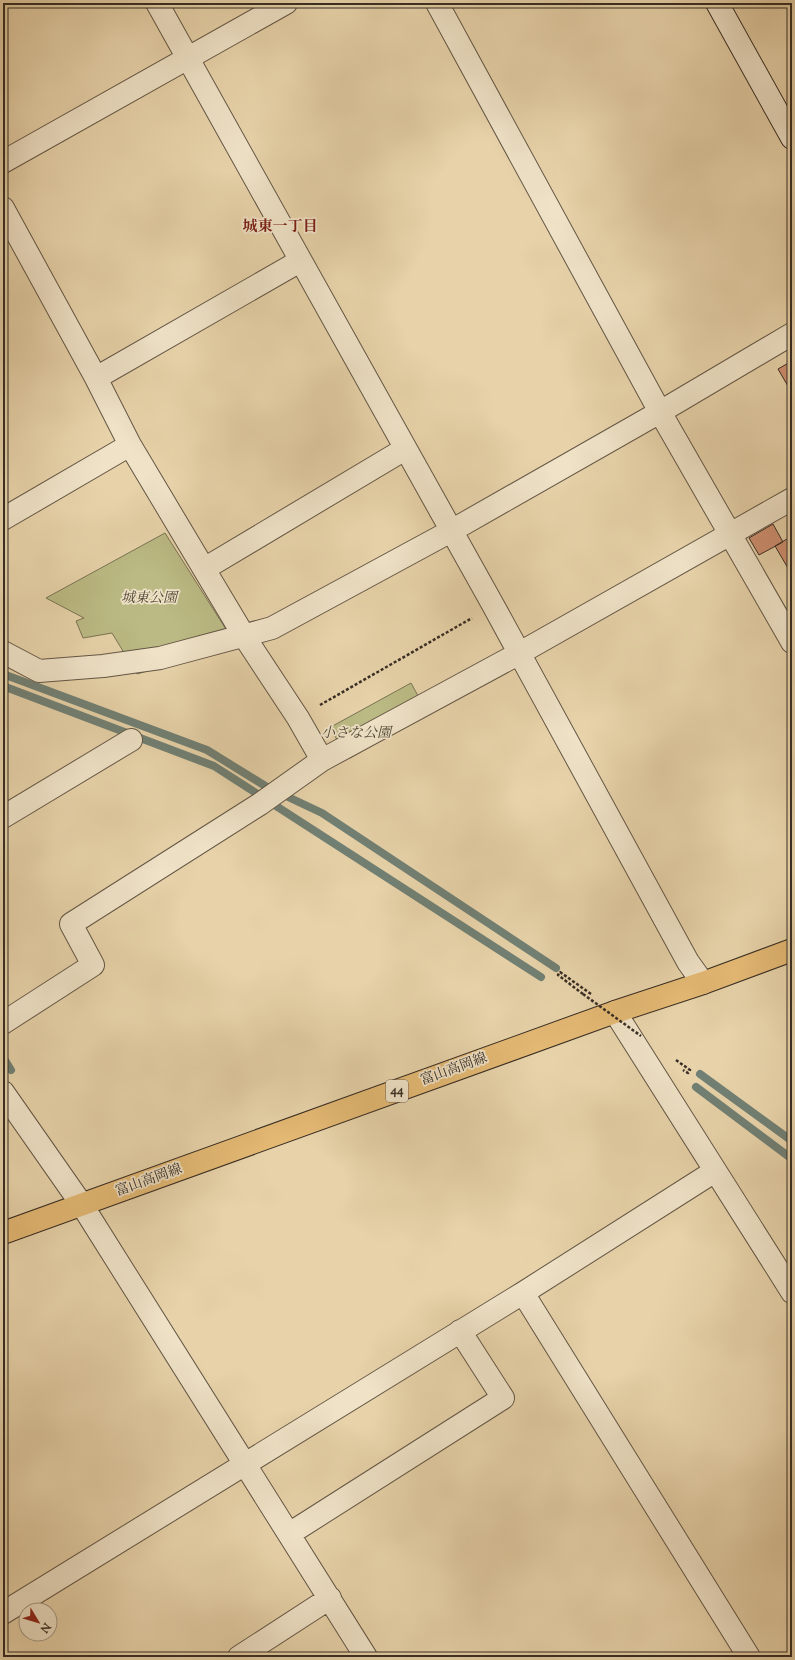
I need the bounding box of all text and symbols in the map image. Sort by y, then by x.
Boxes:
district label: 城東一丁目 [242,217,318,238]
park label: 城東公園 [121,589,179,609]
park label: 小さな公園 [321,724,393,744]
street label: 富山高岡線 [418,1049,490,1091]
road number: 44 [386,1080,408,1102]
street label: 富山高岡線 [113,1160,185,1202]
north arrow [18,1602,58,1642]
text: N [36,1618,55,1636]

